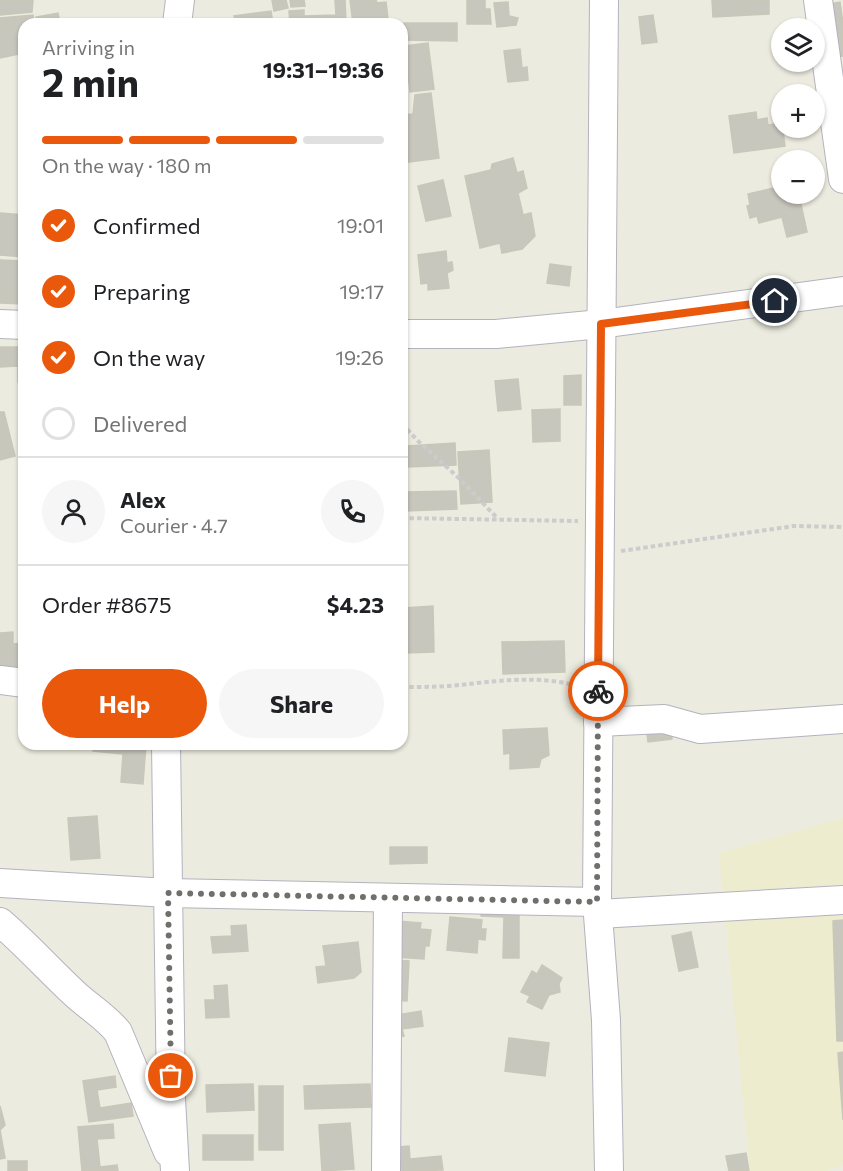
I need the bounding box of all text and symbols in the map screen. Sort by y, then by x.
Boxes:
map controls [771,18,825,204]
button: layers [771,18,825,72]
text: Arriving in [42,35,135,59]
text: 19:31–19:36 [263,56,384,83]
text: 2 min [42,57,139,105]
button: + [771,84,825,138]
button: − [771,150,825,204]
text: On the way · 180 m [42,153,211,177]
icon: check [42,209,75,242]
text: Confirmed [93,212,200,239]
text: 19:01 [337,213,384,237]
icon: check [42,275,75,308]
pin [749,275,800,326]
text: Preparing [93,278,190,305]
text: 19:17 [339,279,384,303]
icon: home [758,284,791,317]
icon: check [42,341,75,374]
text: On the way [93,344,205,371]
text: 19:26 [335,345,384,369]
text: Delivered [93,410,187,437]
button: person [42,480,105,543]
button: phone [321,480,384,543]
text: Alex [120,486,166,513]
text: Courier · 4.7 [120,513,228,537]
text: Order #8675 [42,591,172,618]
text: $4.23 [327,591,384,618]
courier [568,661,628,721]
button: Help [42,669,207,738]
button: Share [219,669,384,738]
icon: bike [582,675,615,708]
pin [145,1050,196,1101]
icon: bag [154,1059,187,1092]

